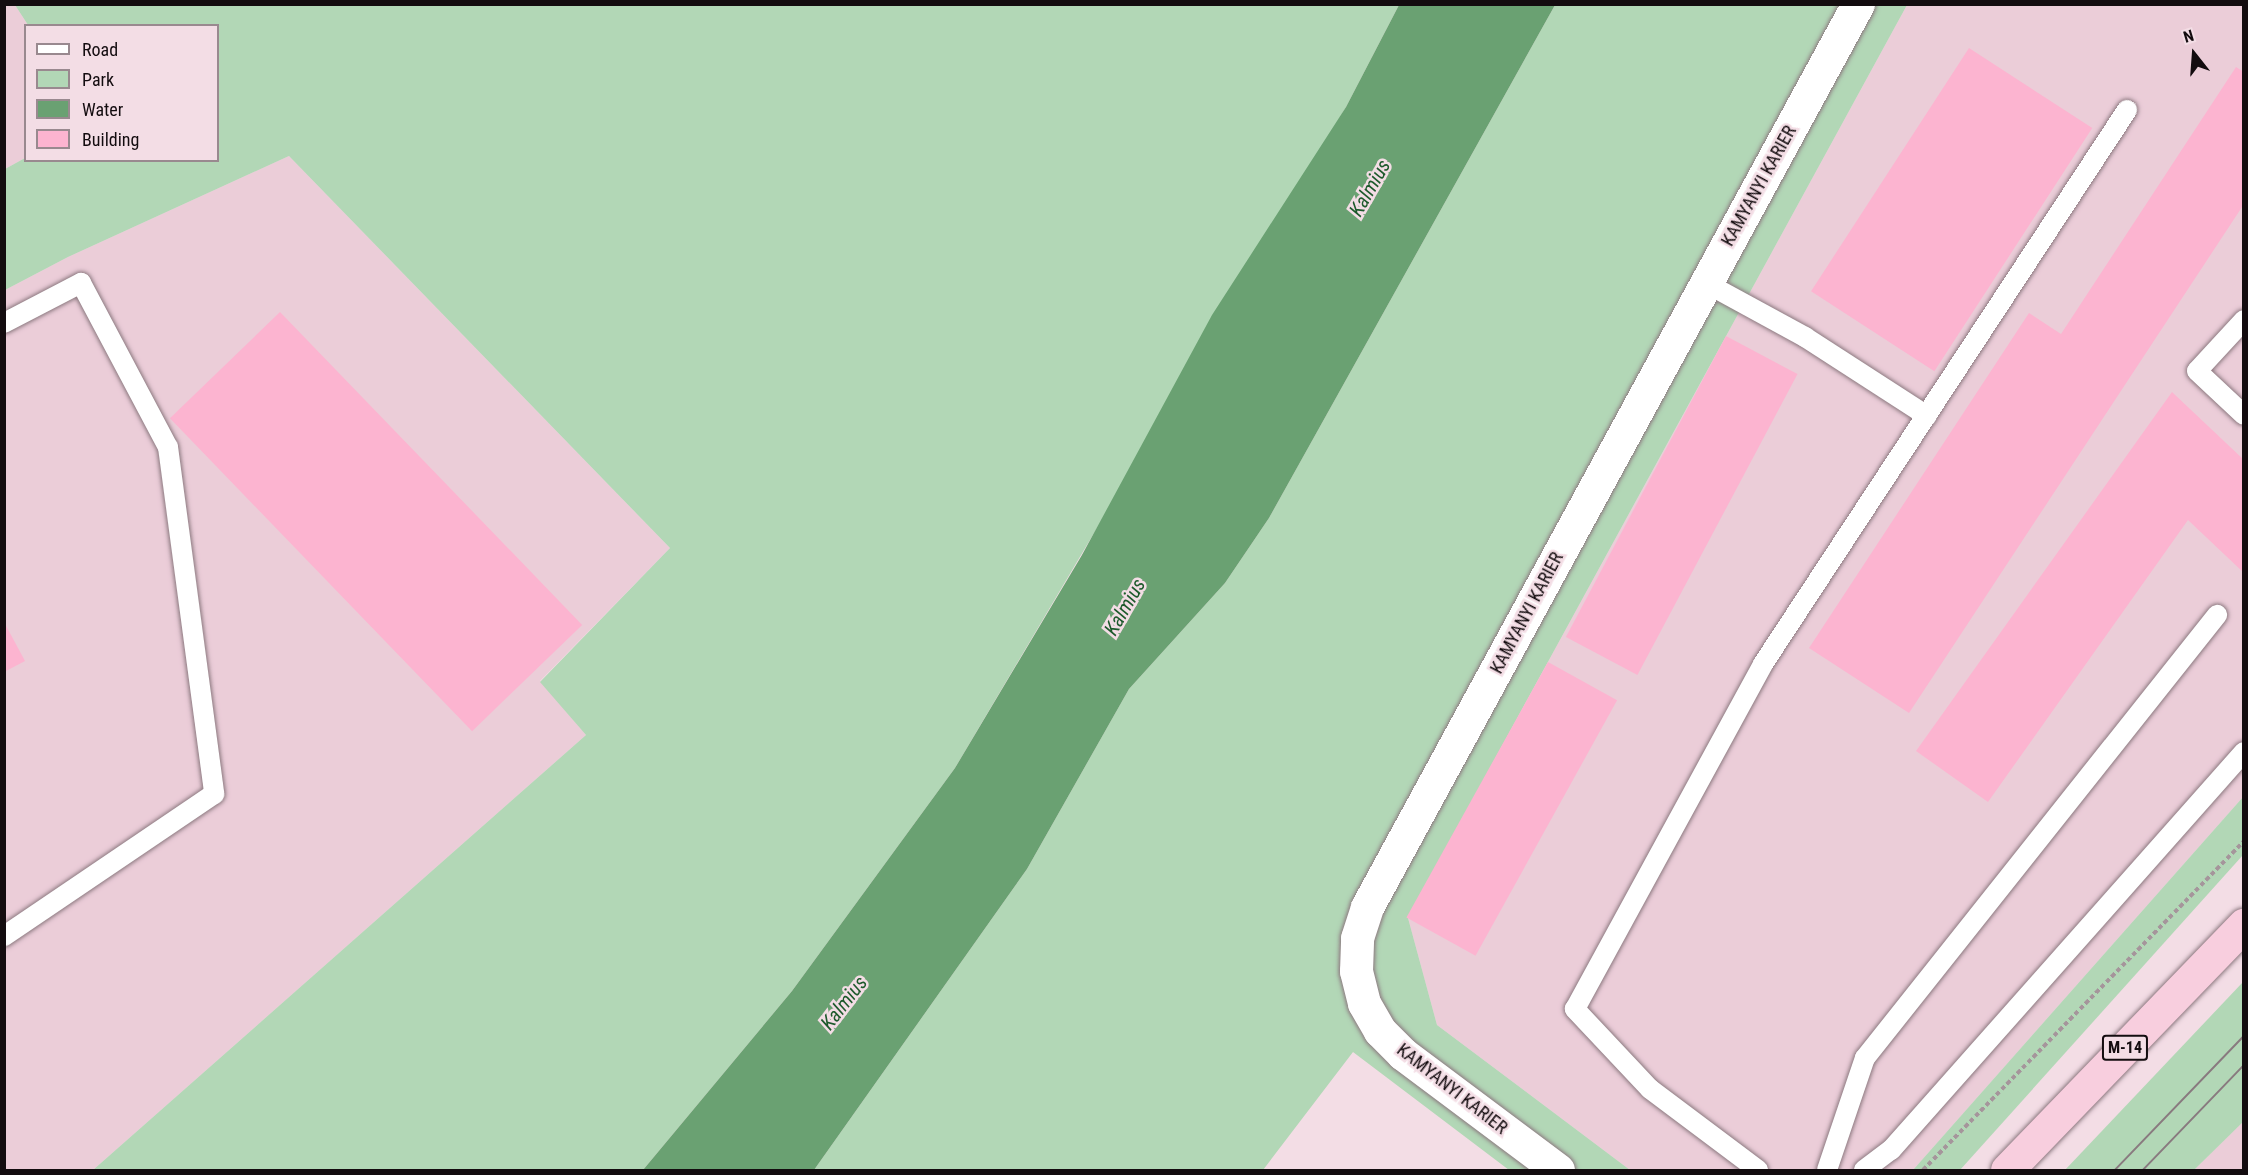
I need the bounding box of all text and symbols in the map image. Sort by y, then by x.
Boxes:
legend [24,24,219,162]
north arrow [2164,24,2224,84]
text: N [2181,26,2196,47]
text: Road [82,39,118,60]
text: Park [82,69,114,90]
text: Water [82,99,123,120]
street label: KAMYANYI KARIER [1717,122,1801,250]
text: Building [82,129,139,150]
water label: Kalmius [1344,155,1396,221]
street label: KAMYANYI KARIER [1486,549,1568,677]
water label: Kalmius [1099,574,1151,640]
water label: Kalmius [816,971,872,1035]
road number: М-14 [2101,1035,2149,1061]
street label: KAMYANYI KARIER [1392,1039,1512,1139]

